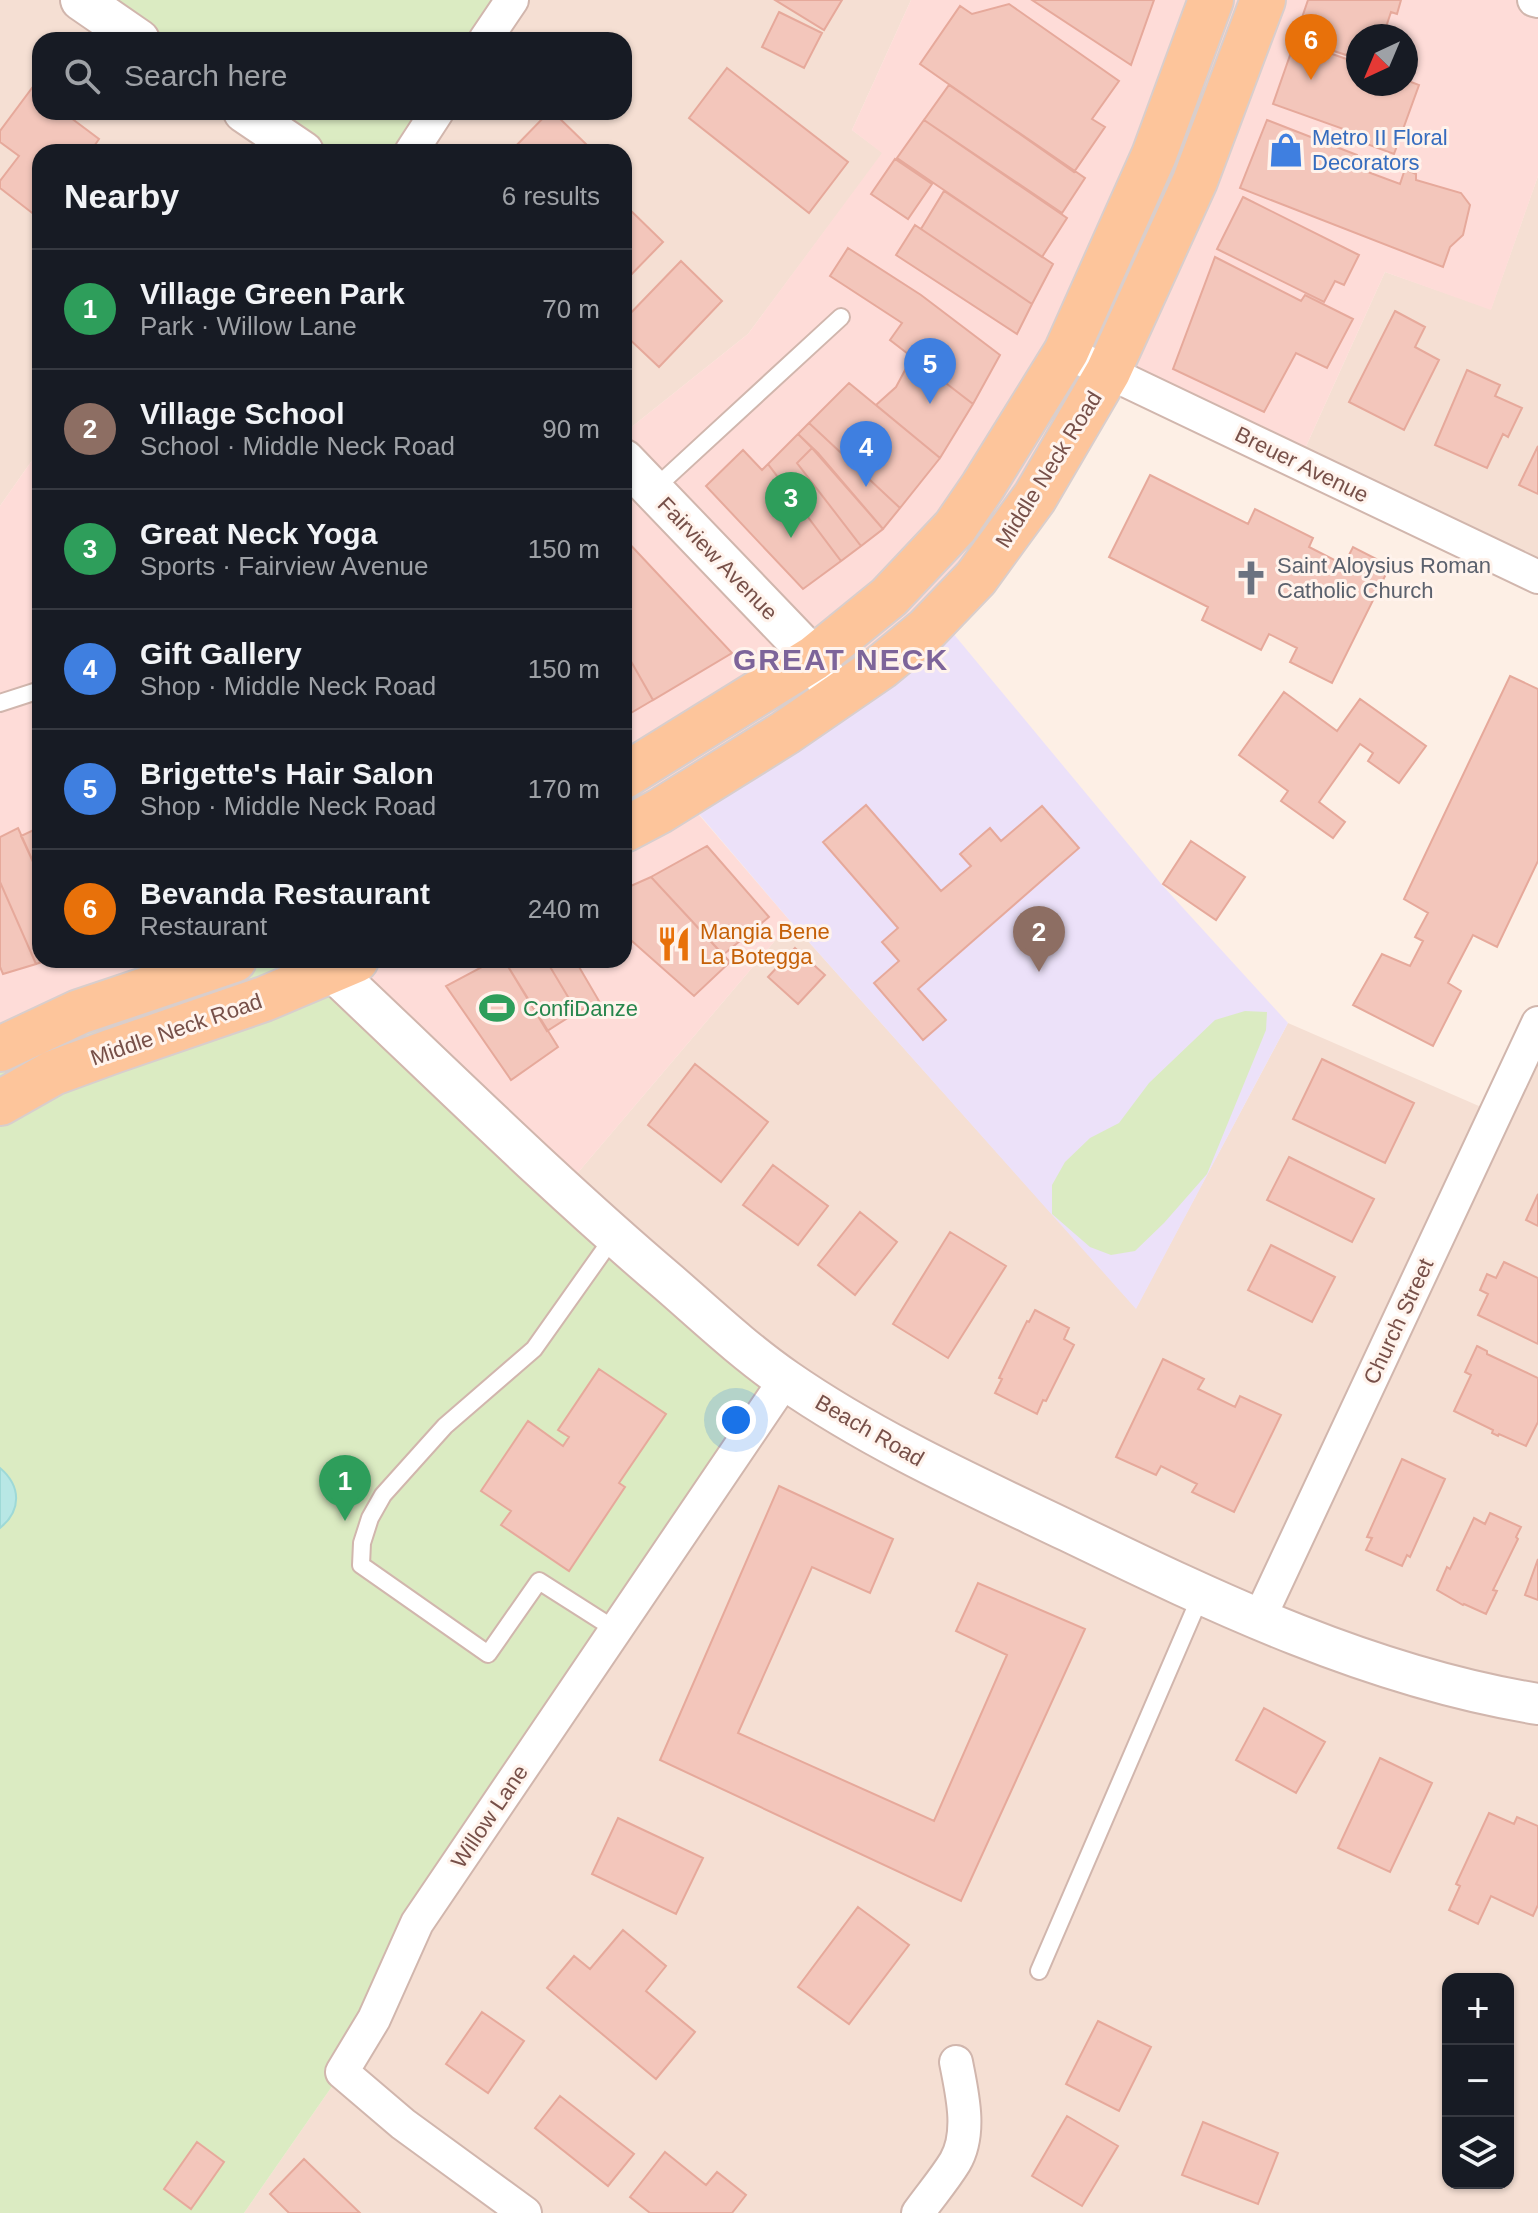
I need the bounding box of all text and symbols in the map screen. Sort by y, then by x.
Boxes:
pin: 6 [1285,14,1337,80]
north arrow [1346,24,1418,96]
search box [32,32,632,120]
icon: search [60,54,104,98]
text: Search here [124,59,287,92]
place label: Metro II Floral Decorators [1312,125,1448,175]
shop icon: Metro II Floral Decorators [1267,131,1305,169]
text: Nearby [64,177,179,215]
text: 6 results [502,181,600,211]
text: Village Green Park [140,277,405,310]
text: 1 [83,294,97,324]
text: 70 m [542,294,600,324]
text: Park · Willow Lane [140,311,357,341]
pin: 5 [904,338,956,404]
street label: Middle Neck Road [990,386,1107,552]
text: Village School [140,397,345,430]
text: 2 [83,414,97,444]
text: 90 m [542,414,600,444]
pin: 4 [840,421,892,487]
street label: Breuer Avenue [1231,421,1372,508]
text: School · Middle Neck Road [140,431,455,461]
pin: 3 [765,472,817,538]
street label: Fairview Avenue [653,492,783,625]
text: Great Neck Yoga [140,517,377,550]
text: 3 [83,534,97,564]
text: 150 m [528,534,600,564]
text: Sports · Fairview Avenue [140,551,429,581]
place label: Saint Aloysius Roman Catholic Church [1277,553,1491,603]
church icon: Saint Aloysius Roman Catholic Church [1232,559,1270,597]
text: Gift Gallery [140,637,302,670]
district label: GREAT NECK [733,643,949,676]
text: 4 [83,654,97,684]
text: 150 m [528,654,600,684]
text: Shop · Middle Neck Road [140,671,436,701]
text: Brigette's Hair Salon [140,757,434,790]
text: 5 [83,774,97,804]
text: 170 m [528,774,600,804]
text: Shop · Middle Neck Road [140,791,436,821]
text: Bevanda Restaurant [140,877,430,910]
text: 6 [83,894,97,924]
text: 240 m [528,894,600,924]
pin: 2 [1013,906,1065,972]
text: Restaurant [140,911,267,941]
place label: Mangia Bene La Botegga [700,919,830,969]
restaurant icon: Mangia Bene La Botegga [655,925,693,963]
street label: Middle Neck Road [87,988,265,1071]
sports icon: ConfiDanze [478,989,516,1027]
place label: ConfiDanze [523,996,638,1021]
street label: Church Street [1358,1254,1438,1388]
street label: Beach Road [811,1389,928,1472]
your location [716,1400,756,1440]
pin: 1 [319,1455,371,1521]
street label: Willow Lane [446,1760,533,1872]
map controls [1442,1973,1514,2189]
button: + [1442,1973,1514,2045]
button: − [1442,2045,1514,2117]
button: layers [1442,2117,1514,2189]

